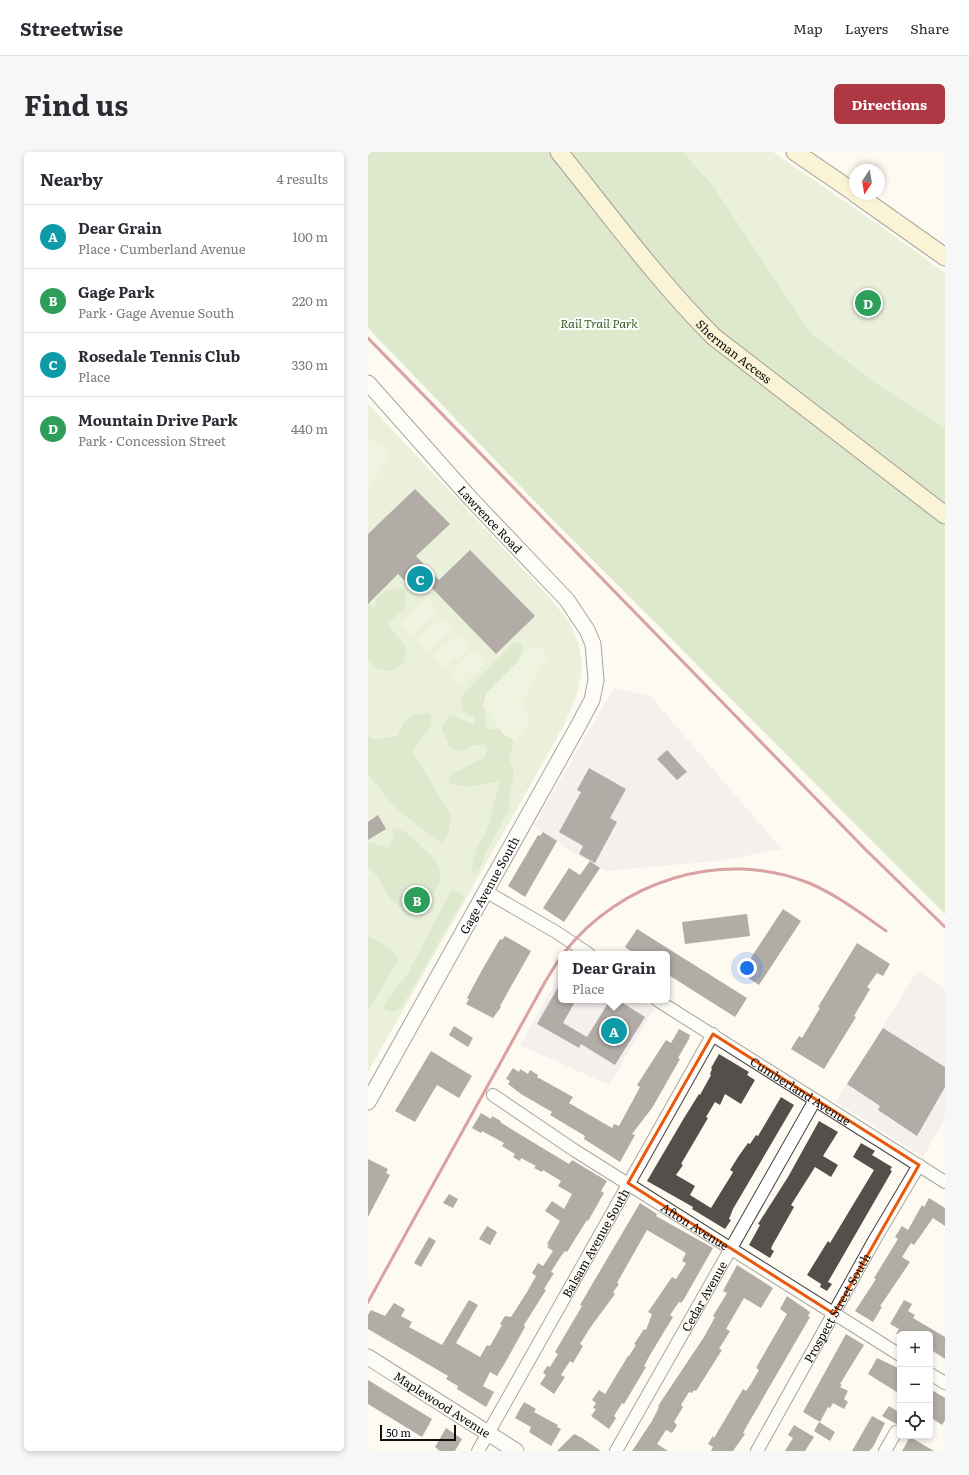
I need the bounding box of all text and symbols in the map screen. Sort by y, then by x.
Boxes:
text: Streetwise [20,14,123,42]
text: Map [793,18,823,38]
text: Layers [845,18,888,38]
text: Share [910,18,949,38]
text: Find us [24,83,128,125]
button: Directions [834,84,945,124]
north arrow [849,164,885,200]
text: Nearby [40,166,103,191]
text: 4 results [277,169,328,188]
text: Dear Grain [78,216,162,239]
text: A [48,227,58,246]
text: 100 m [292,227,328,246]
text: Place · Cumberland Avenue [78,239,246,258]
text: Gage Park [78,280,155,303]
pin: D [855,288,881,318]
text: B [49,291,57,310]
text: 220 m [292,291,328,310]
text: Park · Gage Avenue South [78,303,234,322]
park label: Rail Trail Park [560,314,638,332]
street label: Sherman Access [692,315,776,388]
text: Rosedale Tennis Club [78,344,240,367]
text: C [48,355,58,374]
text: 330 m [292,355,328,374]
text: Place [78,367,110,386]
text: Mountain Drive Park [78,408,238,431]
text: D [48,419,58,438]
text: 440 m [291,419,328,438]
text: Park · Concession Street [78,431,226,450]
street label: Lawrence Road [454,481,527,558]
pin: C [407,564,433,594]
street label: Gage Avenue South [455,833,523,937]
pin: B [404,885,430,915]
popup [558,951,670,1003]
text: Dear Grain [572,956,656,979]
your location [737,958,757,978]
text: Place [572,979,604,998]
pin: A [601,1016,627,1046]
street label: Cumberland Avenue [747,1052,855,1129]
street label: Balsam Avenue South [557,1185,633,1301]
street label: Afton Avenue [658,1198,733,1254]
street label: Prospect Street South [799,1250,875,1366]
street label: Cedar Avenue [677,1258,731,1335]
map controls [897,1331,933,1439]
button: + [897,1331,933,1367]
street label: Maplewood Avenue [390,1367,494,1442]
button: − [897,1367,933,1403]
button: locate [897,1403,933,1439]
scale bar [380,1423,456,1442]
text: 50 m [386,1424,411,1440]

